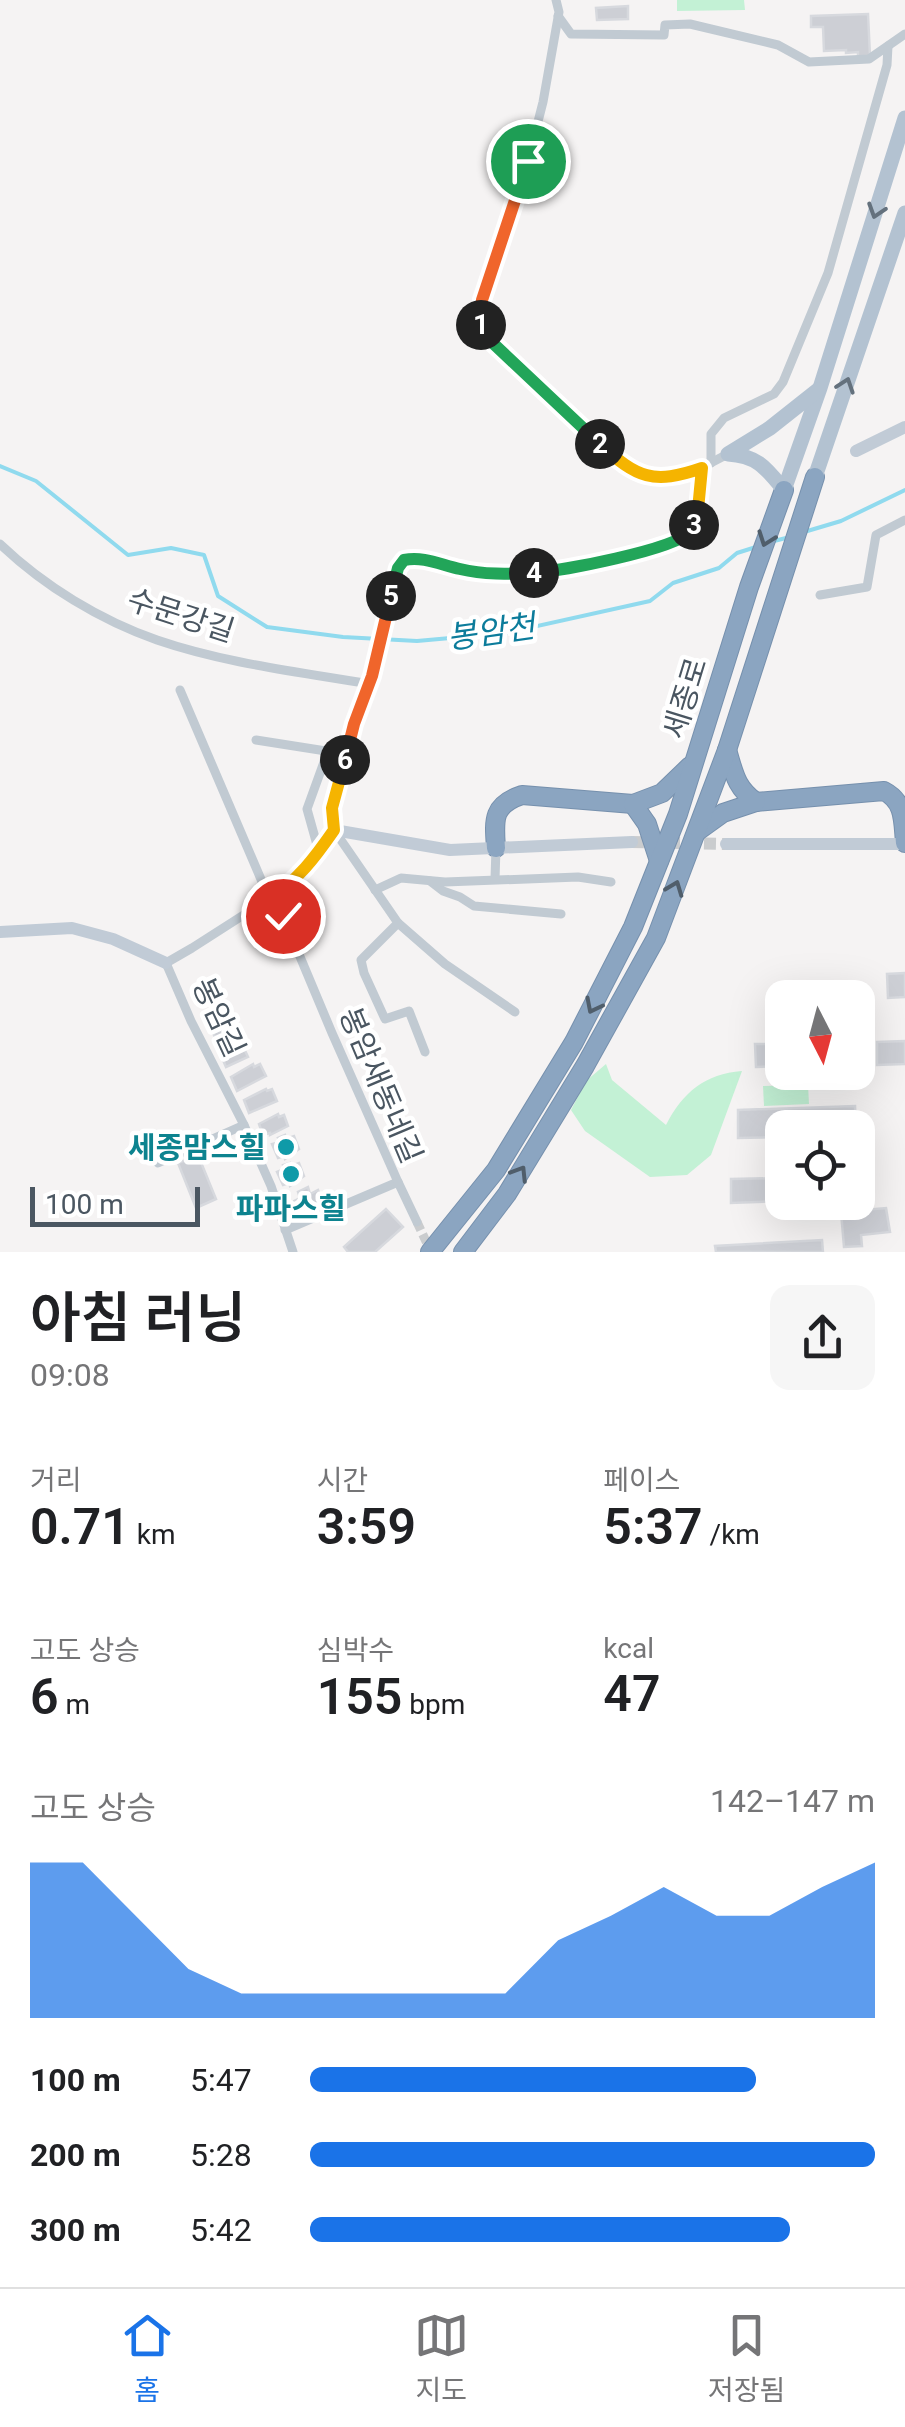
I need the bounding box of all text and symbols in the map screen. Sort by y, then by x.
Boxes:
pin [486,119,571,204]
icon: arrive [501,134,556,189]
one-way arrow [867,202,887,219]
pin: 1 [456,300,506,350]
text: 1 [473,308,489,341]
one-way arrow [835,377,855,394]
pin: 2 [575,419,625,469]
text: 2 [592,427,608,460]
pin: 3 [669,500,719,550]
text: 3 [686,508,702,541]
one-way arrow [758,529,778,546]
pin: 4 [509,548,559,598]
text: 4 [526,556,542,589]
pin: 5 [366,571,416,621]
text: 5 [383,579,399,612]
street label: 수문강길 [123,581,239,649]
water label: 봉암천 [445,607,541,657]
street label: 세종로 [656,653,714,743]
pin: 6 [320,735,370,785]
text: 6 [337,743,353,776]
pin [241,874,326,959]
one-way arrow [664,880,684,898]
icon: check [256,889,311,944]
street label: 봉암길 [186,972,252,1062]
north arrow [765,980,875,1090]
map controls [765,980,875,1220]
one-way arrow [586,995,605,1013]
street label: 봉암새동네길 [333,1002,429,1168]
button: locate [765,1110,875,1220]
place label: 세종맘스힐 [128,1130,266,1165]
marker: 세종맘스힐 [275,1136,297,1158]
marker: 파파스힐 [280,1163,302,1185]
one-way arrow [508,1166,527,1184]
scale bar [30,1182,200,1226]
text: 100 m [45,1188,124,1221]
place label: 파파스힐 [236,1191,346,1226]
button: share [770,1285,875,1390]
text: 아침 러닝 [30,1286,246,1350]
text: 09:08 [30,1356,110,1394]
text: 거리 [30,1464,82,1497]
text: 시간 [317,1464,368,1497]
text: 페이스 [603,1464,681,1497]
text: 0.71 [30,1498,130,1556]
text: 3:59 [317,1498,416,1556]
text: 5:37 [603,1498,703,1556]
text: km [130,1518,176,1551]
text: /km [703,1518,760,1551]
text: kcal [603,1632,654,1665]
text: 고도 상승 [30,1634,140,1667]
text: 심박수 [317,1634,394,1667]
text: 47 [603,1665,660,1723]
text: 6 [30,1668,59,1726]
text: 155 [317,1668,402,1726]
text: m [59,1688,90,1721]
text: bpm [402,1688,465,1721]
text: 142–147 m [710,1782,875,1820]
text: 고도 상승 [30,1789,156,1827]
text: 100 m [30,2061,121,2099]
text: 5:47 [190,2061,252,2099]
text: 200 m [30,2136,121,2174]
text: 5:28 [190,2136,252,2174]
text: 300 m [30,2211,121,2249]
text: 5:42 [190,2211,252,2249]
tab: 홈 [120,2308,175,2408]
tab: 지도 [414,2308,469,2408]
tab: 저장됨 [708,2308,785,2408]

